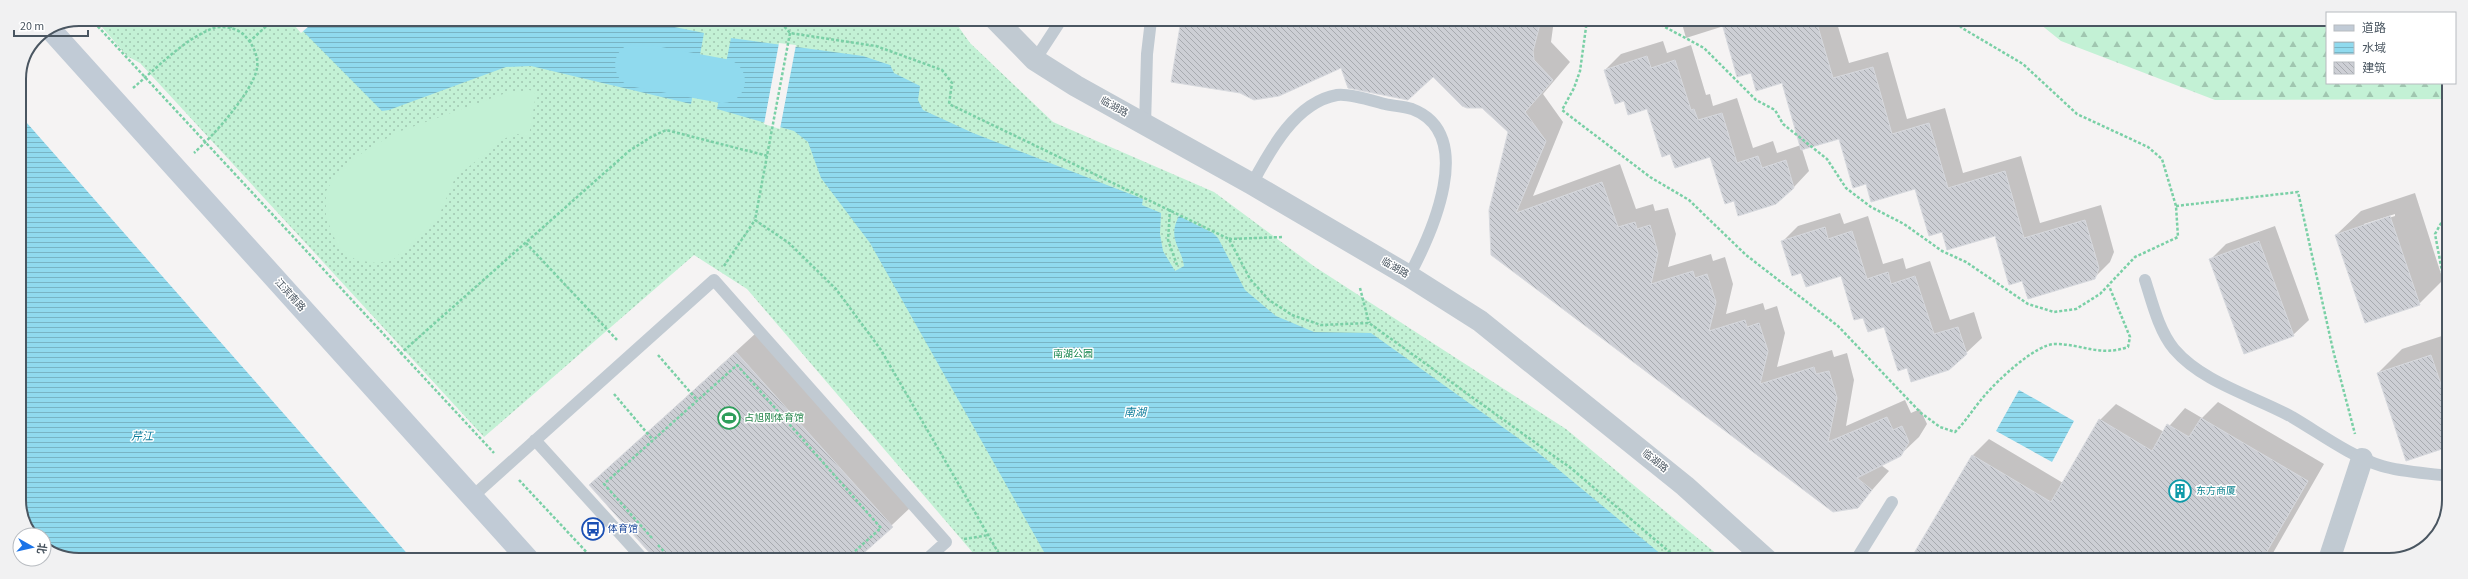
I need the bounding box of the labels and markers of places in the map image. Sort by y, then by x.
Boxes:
sports icon: 占旭刚体育馆 [716,405,742,431]
place label: 占旭刚体育馆 [744,411,804,425]
building icon: 东方商厦 [2167,478,2193,504]
place label: 东方商厦 [2196,484,2236,498]
bus stop icon: 体育馆 [580,516,606,542]
place label: 体育馆 [608,522,638,536]

